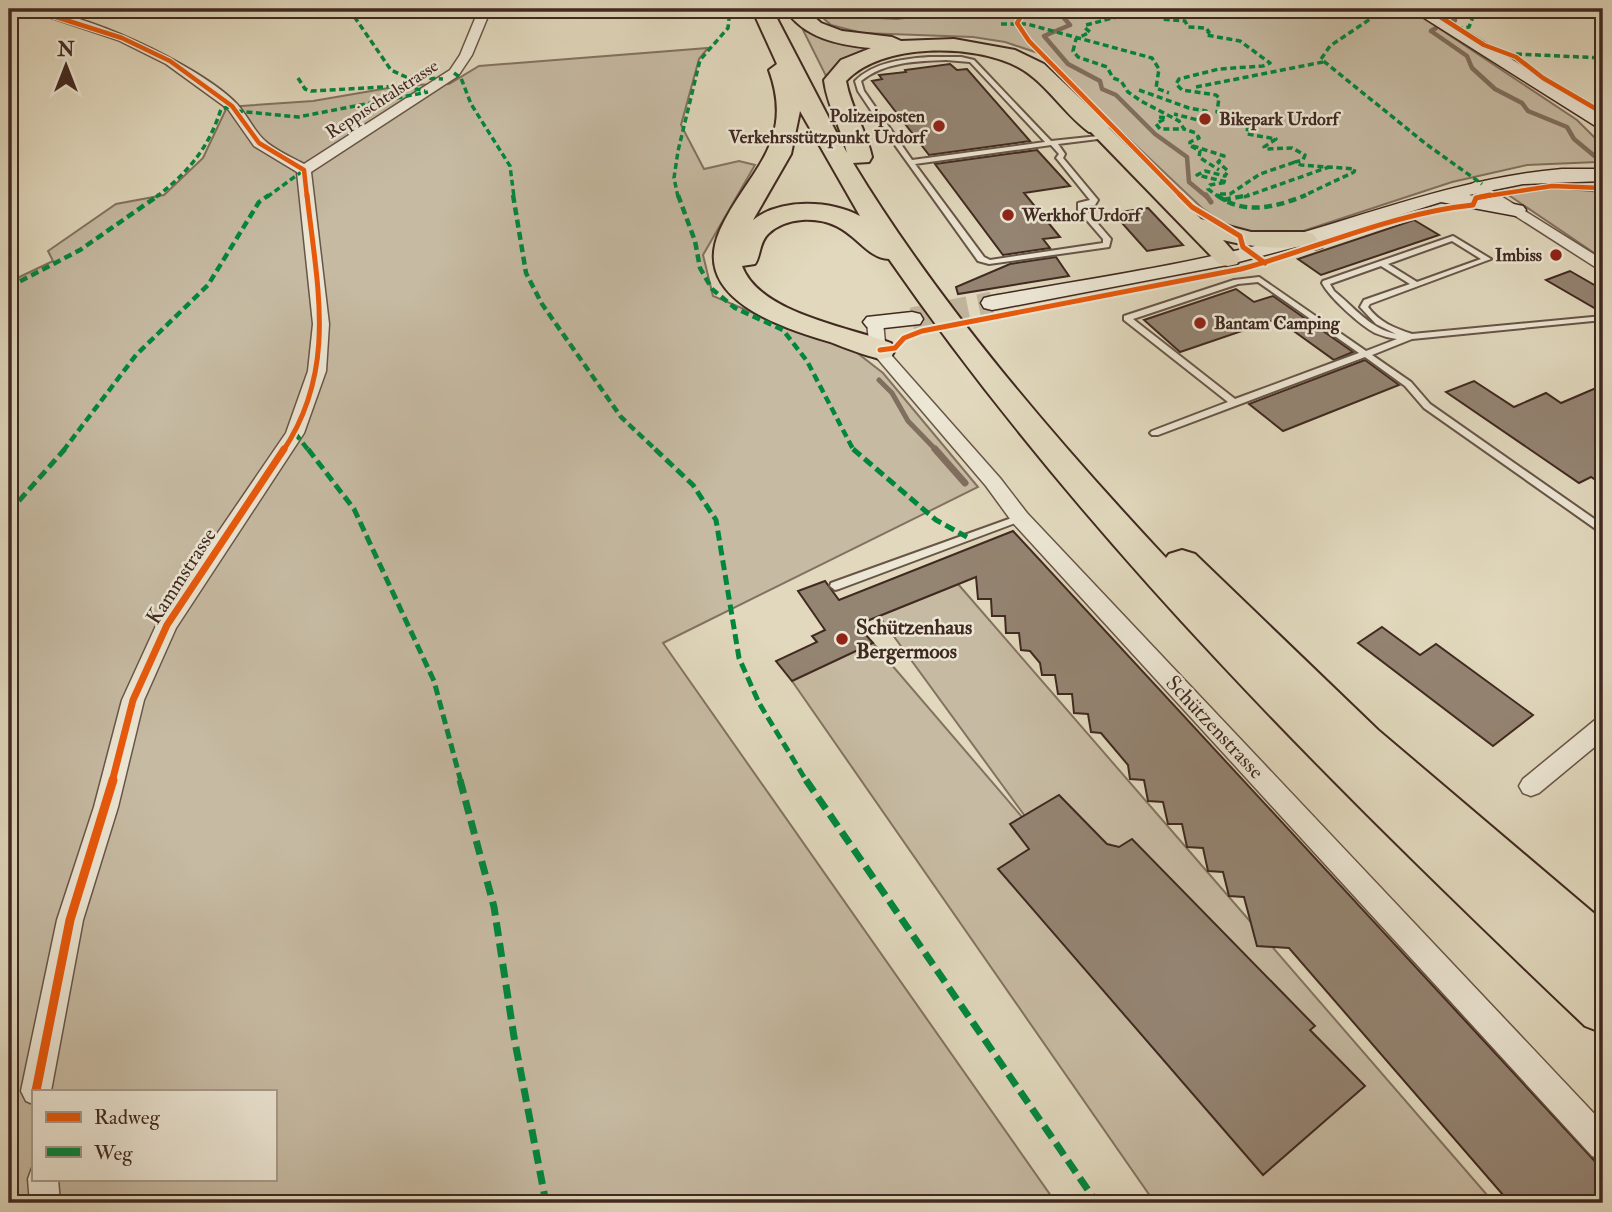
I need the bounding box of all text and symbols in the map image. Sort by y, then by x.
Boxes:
north arrow [32,32,102,102]
text: N [56,38,75,62]
street label: Reppischtalstrasse [322,54,443,144]
place label: Polizeiposten Verkehrsstützpunkt Urdorf [728,105,928,149]
place label: Bikepark Urdorf [1219,108,1341,131]
marker: Bikepark Urdorf [1197,111,1213,127]
marker: Polizeiposten Verkehrsstützpunkt Urdorf [931,118,947,134]
place label: Werkhof Urdorf [1021,204,1144,227]
marker: Werkhof Urdorf [1000,207,1016,223]
place label: Imbiss [1495,244,1542,267]
marker: Imbiss [1548,247,1564,263]
place label: Bantam Camping [1214,312,1341,335]
marker: Bantam Camping [1192,315,1208,331]
street label: Kammstrasse [140,523,223,630]
place label: Schützenhaus Bergermoos [856,614,972,665]
marker: Schützenhaus Bergermoos [834,631,850,647]
street label: Schützenstrasse [1160,670,1270,785]
legend [32,1090,276,1180]
text: Radweg [94,1104,160,1131]
text: Weg [93,1140,133,1167]

